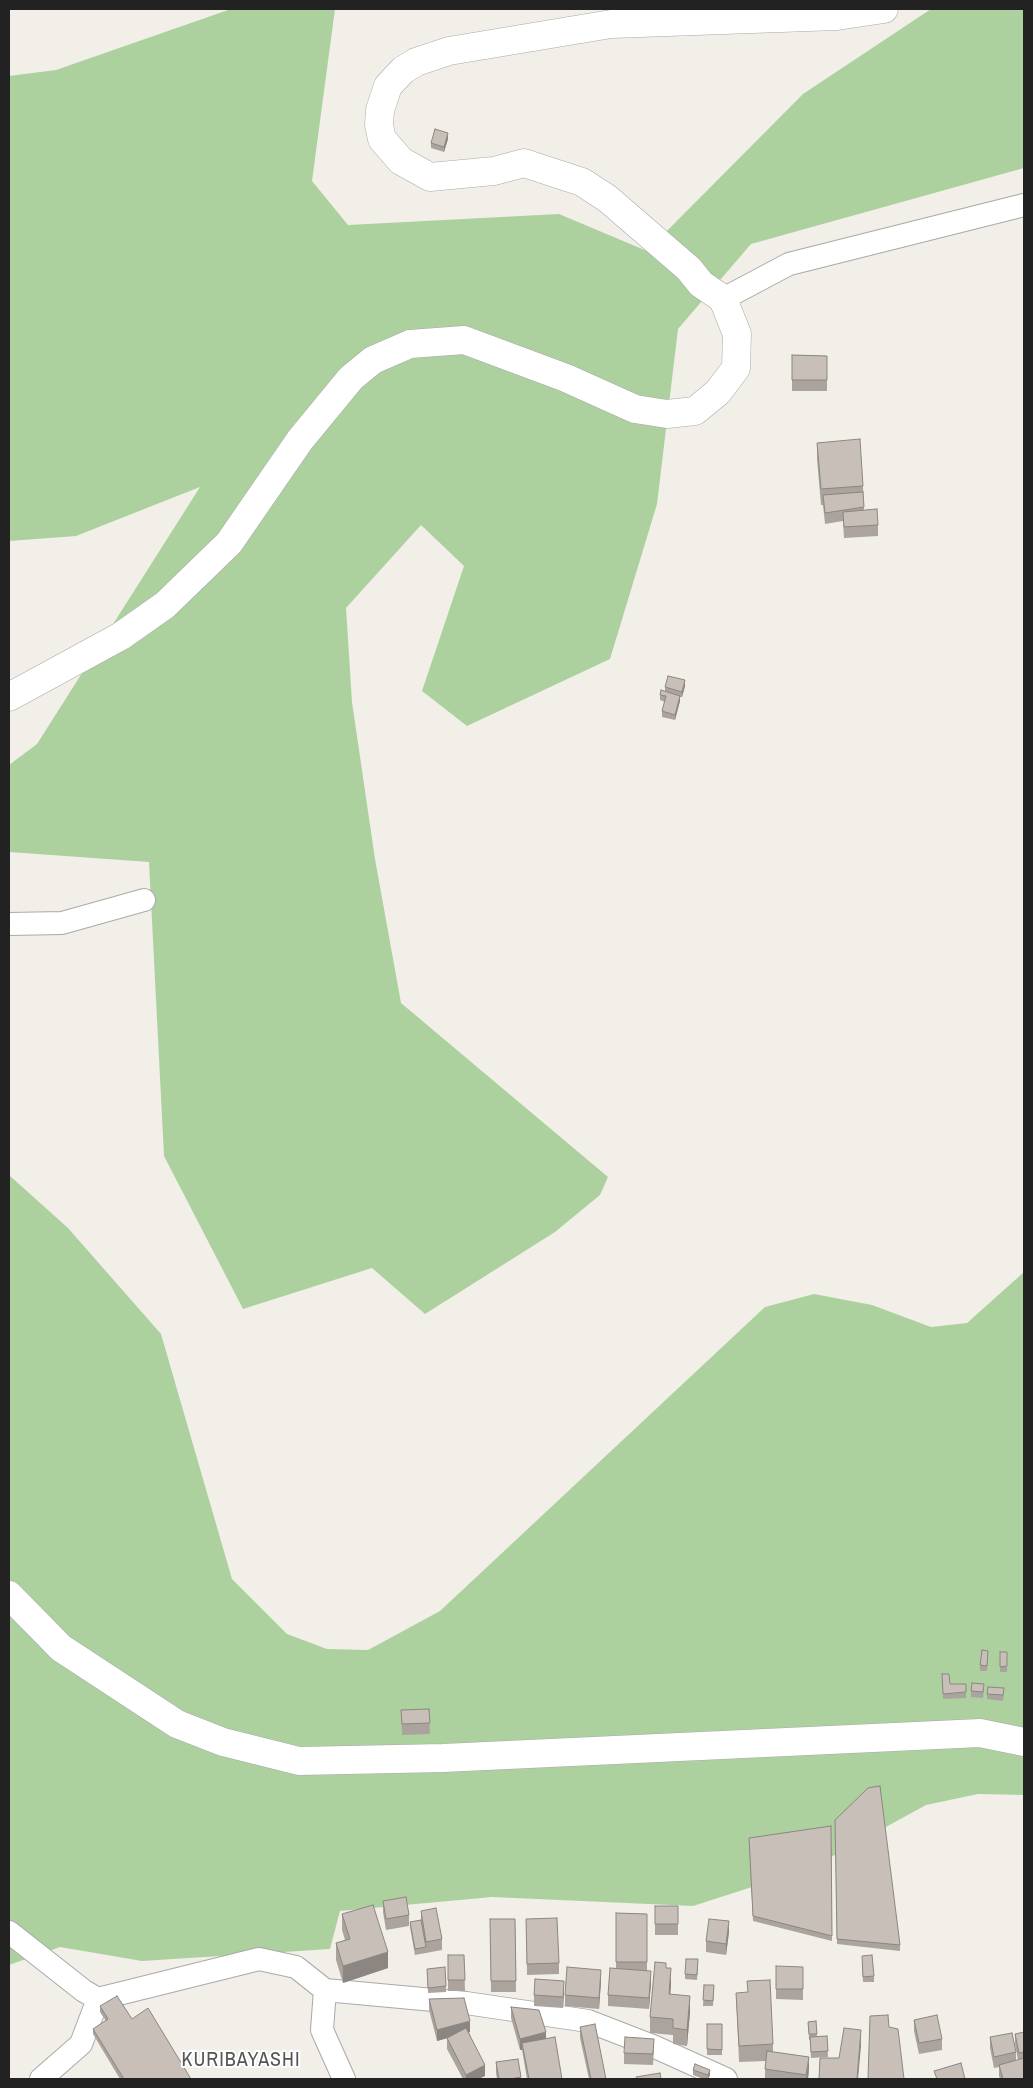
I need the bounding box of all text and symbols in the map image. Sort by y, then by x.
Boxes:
district label: KURIBAYASHI [180,2049,302,2073]

